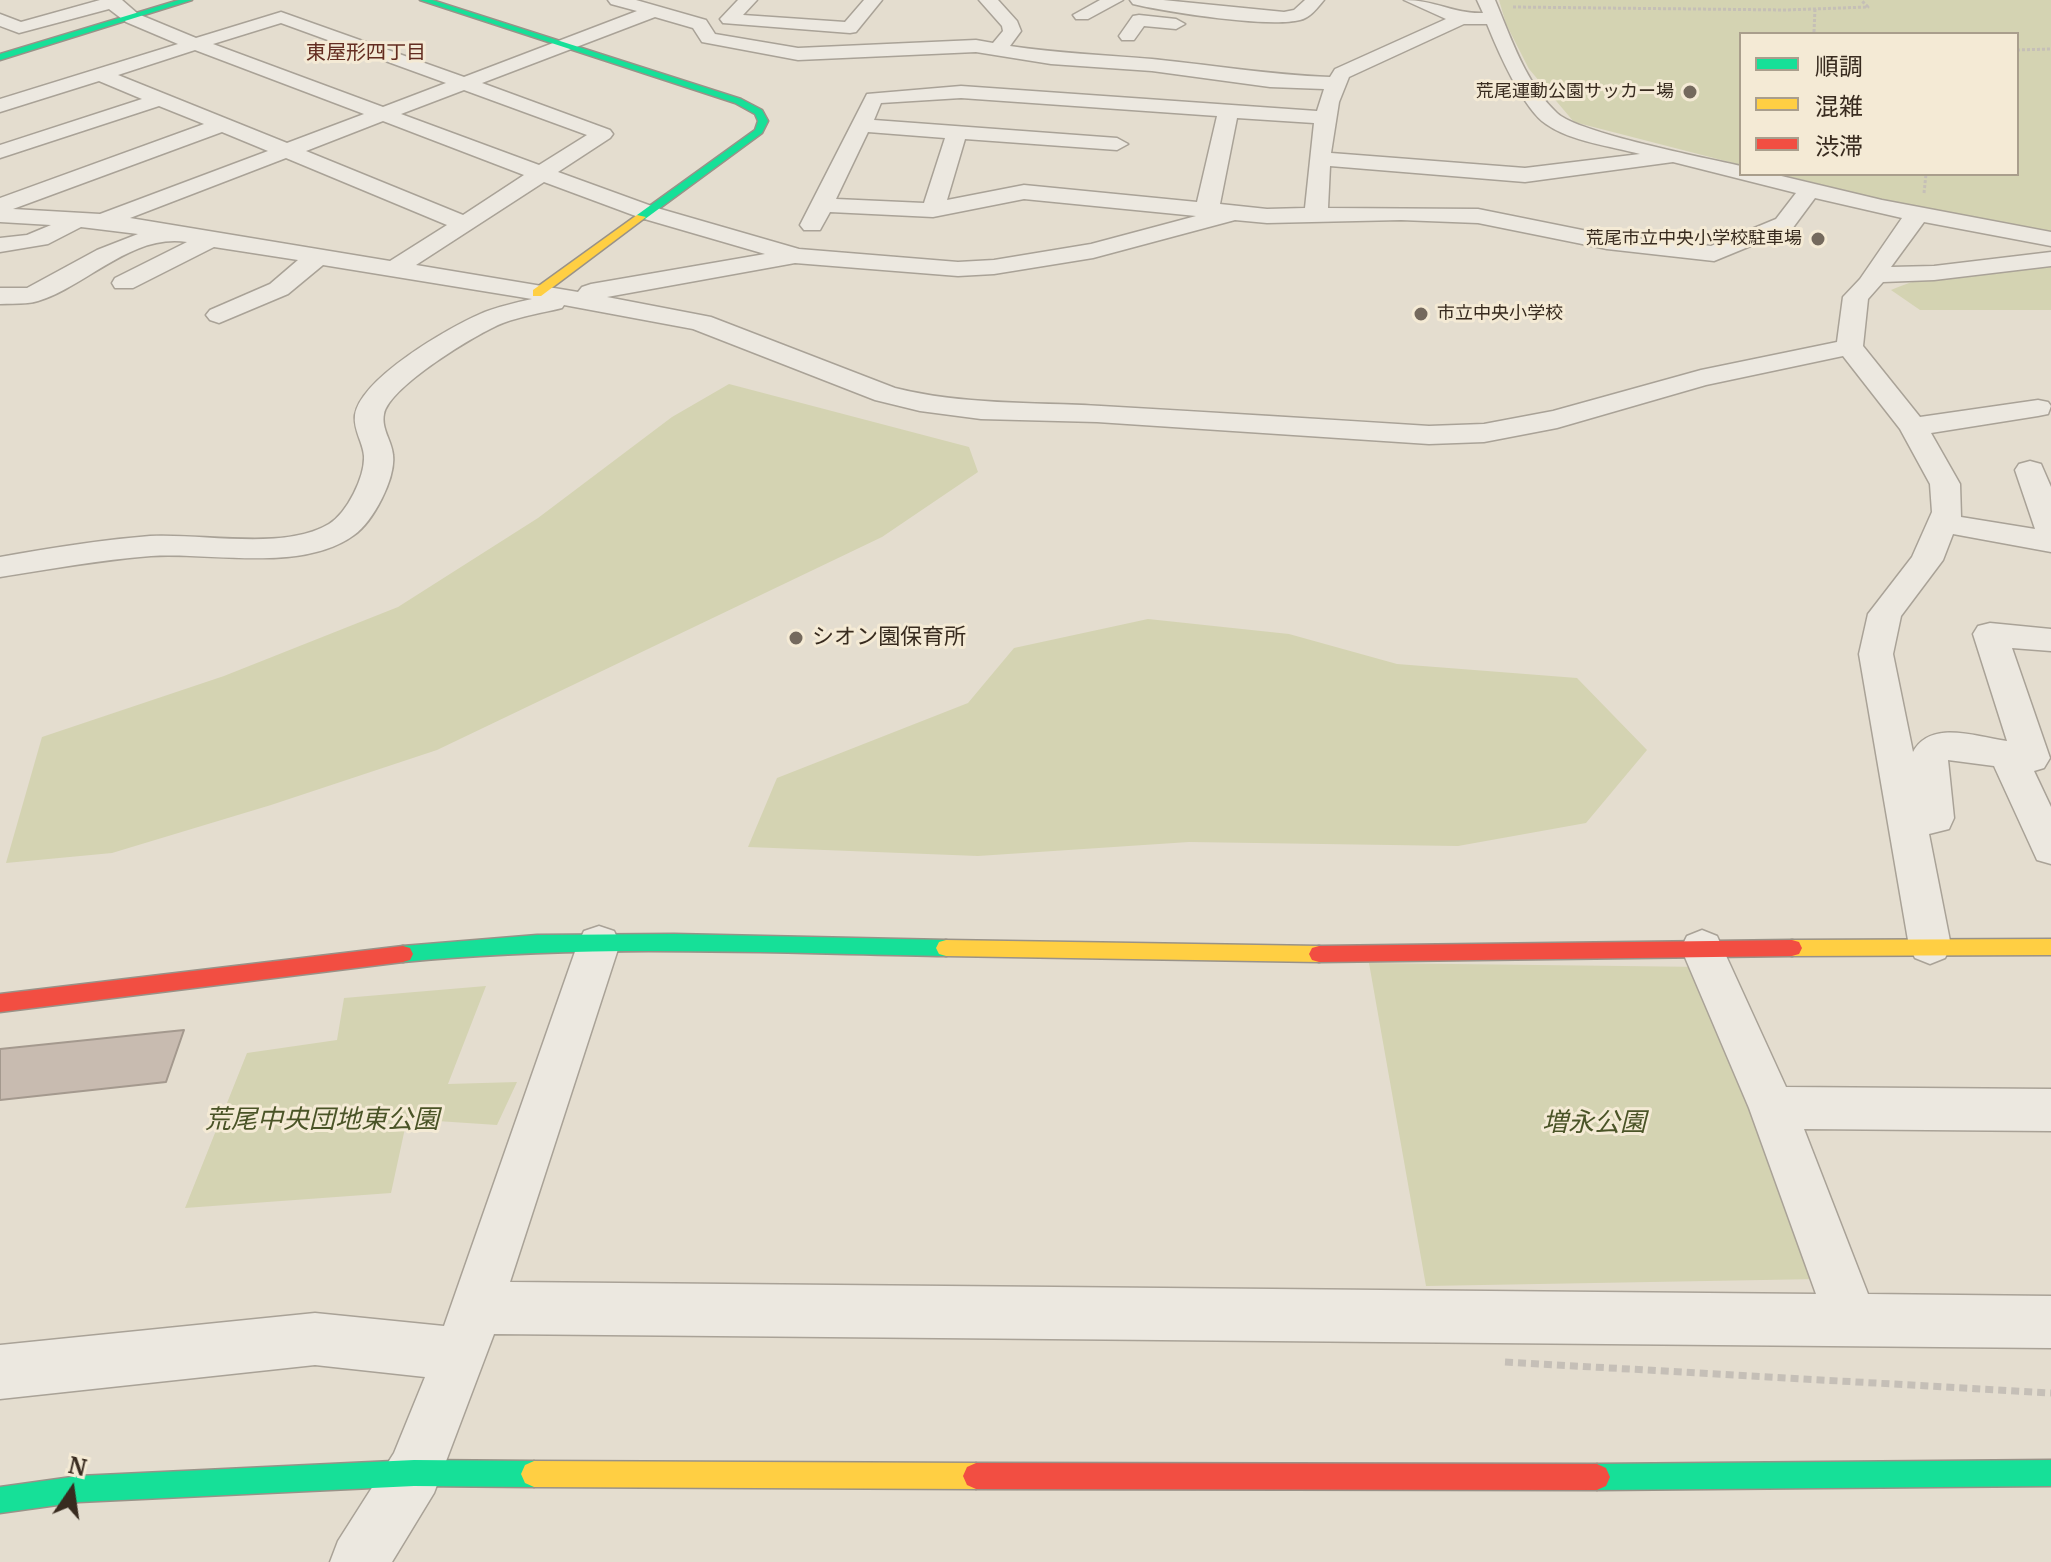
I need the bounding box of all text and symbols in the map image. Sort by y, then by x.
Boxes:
legend [1739,32,2019,176]
district label: 東屋形四丁目 [306,41,426,65]
text: 順調 [1815,51,1863,82]
place label: 荒尾運動公園サッカー場 [1476,81,1674,103]
marker: 荒尾運動公園サッカー場 [1681,83,1699,101]
text: 混雑 [1815,91,1863,122]
text: 渋滞 [1815,131,1863,162]
place label: 荒尾市立中央小学校駐車場 [1586,228,1802,250]
marker: 荒尾市立中央小学校駐車場 [1809,230,1827,248]
place label: 市立中央小学校 [1437,303,1563,325]
marker: 市立中央小学校 [1412,305,1430,323]
place label: シオン園保育所 [812,625,966,651]
marker: シオン園保育所 [787,629,805,647]
park label: 荒尾中央団地東公園 [205,1105,439,1137]
park label: 増永公園 [1542,1108,1646,1140]
north arrow [32,1450,112,1530]
text: N [66,1451,89,1482]

